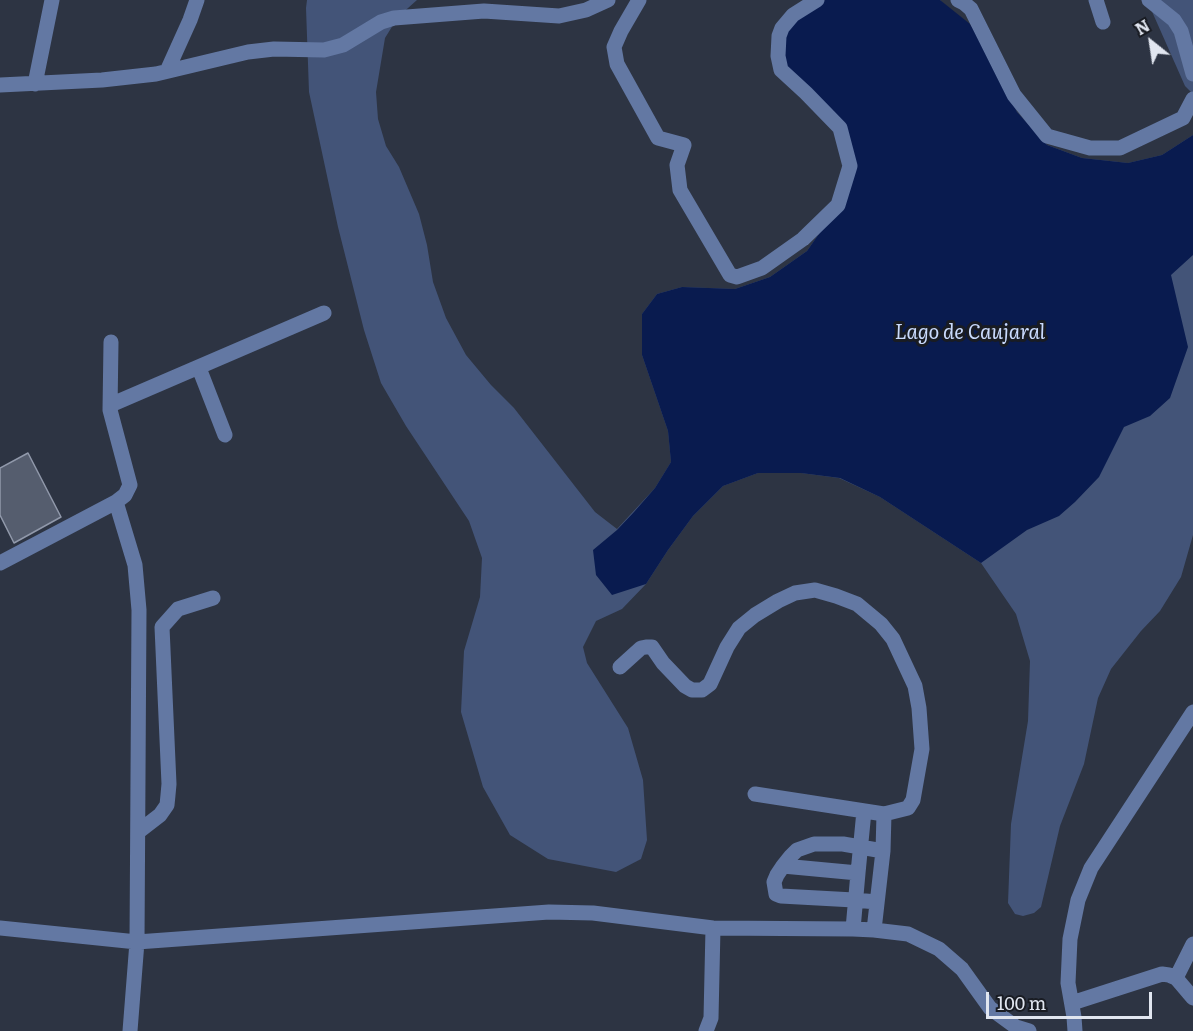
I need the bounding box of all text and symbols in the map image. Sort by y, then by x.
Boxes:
north arrow [1121,12,1181,72]
text: N [1130,13,1154,40]
water label: Lago de Caujaral [895,321,1045,345]
scale bar [989,980,1156,1018]
text: 100 m [997,989,1046,1016]

